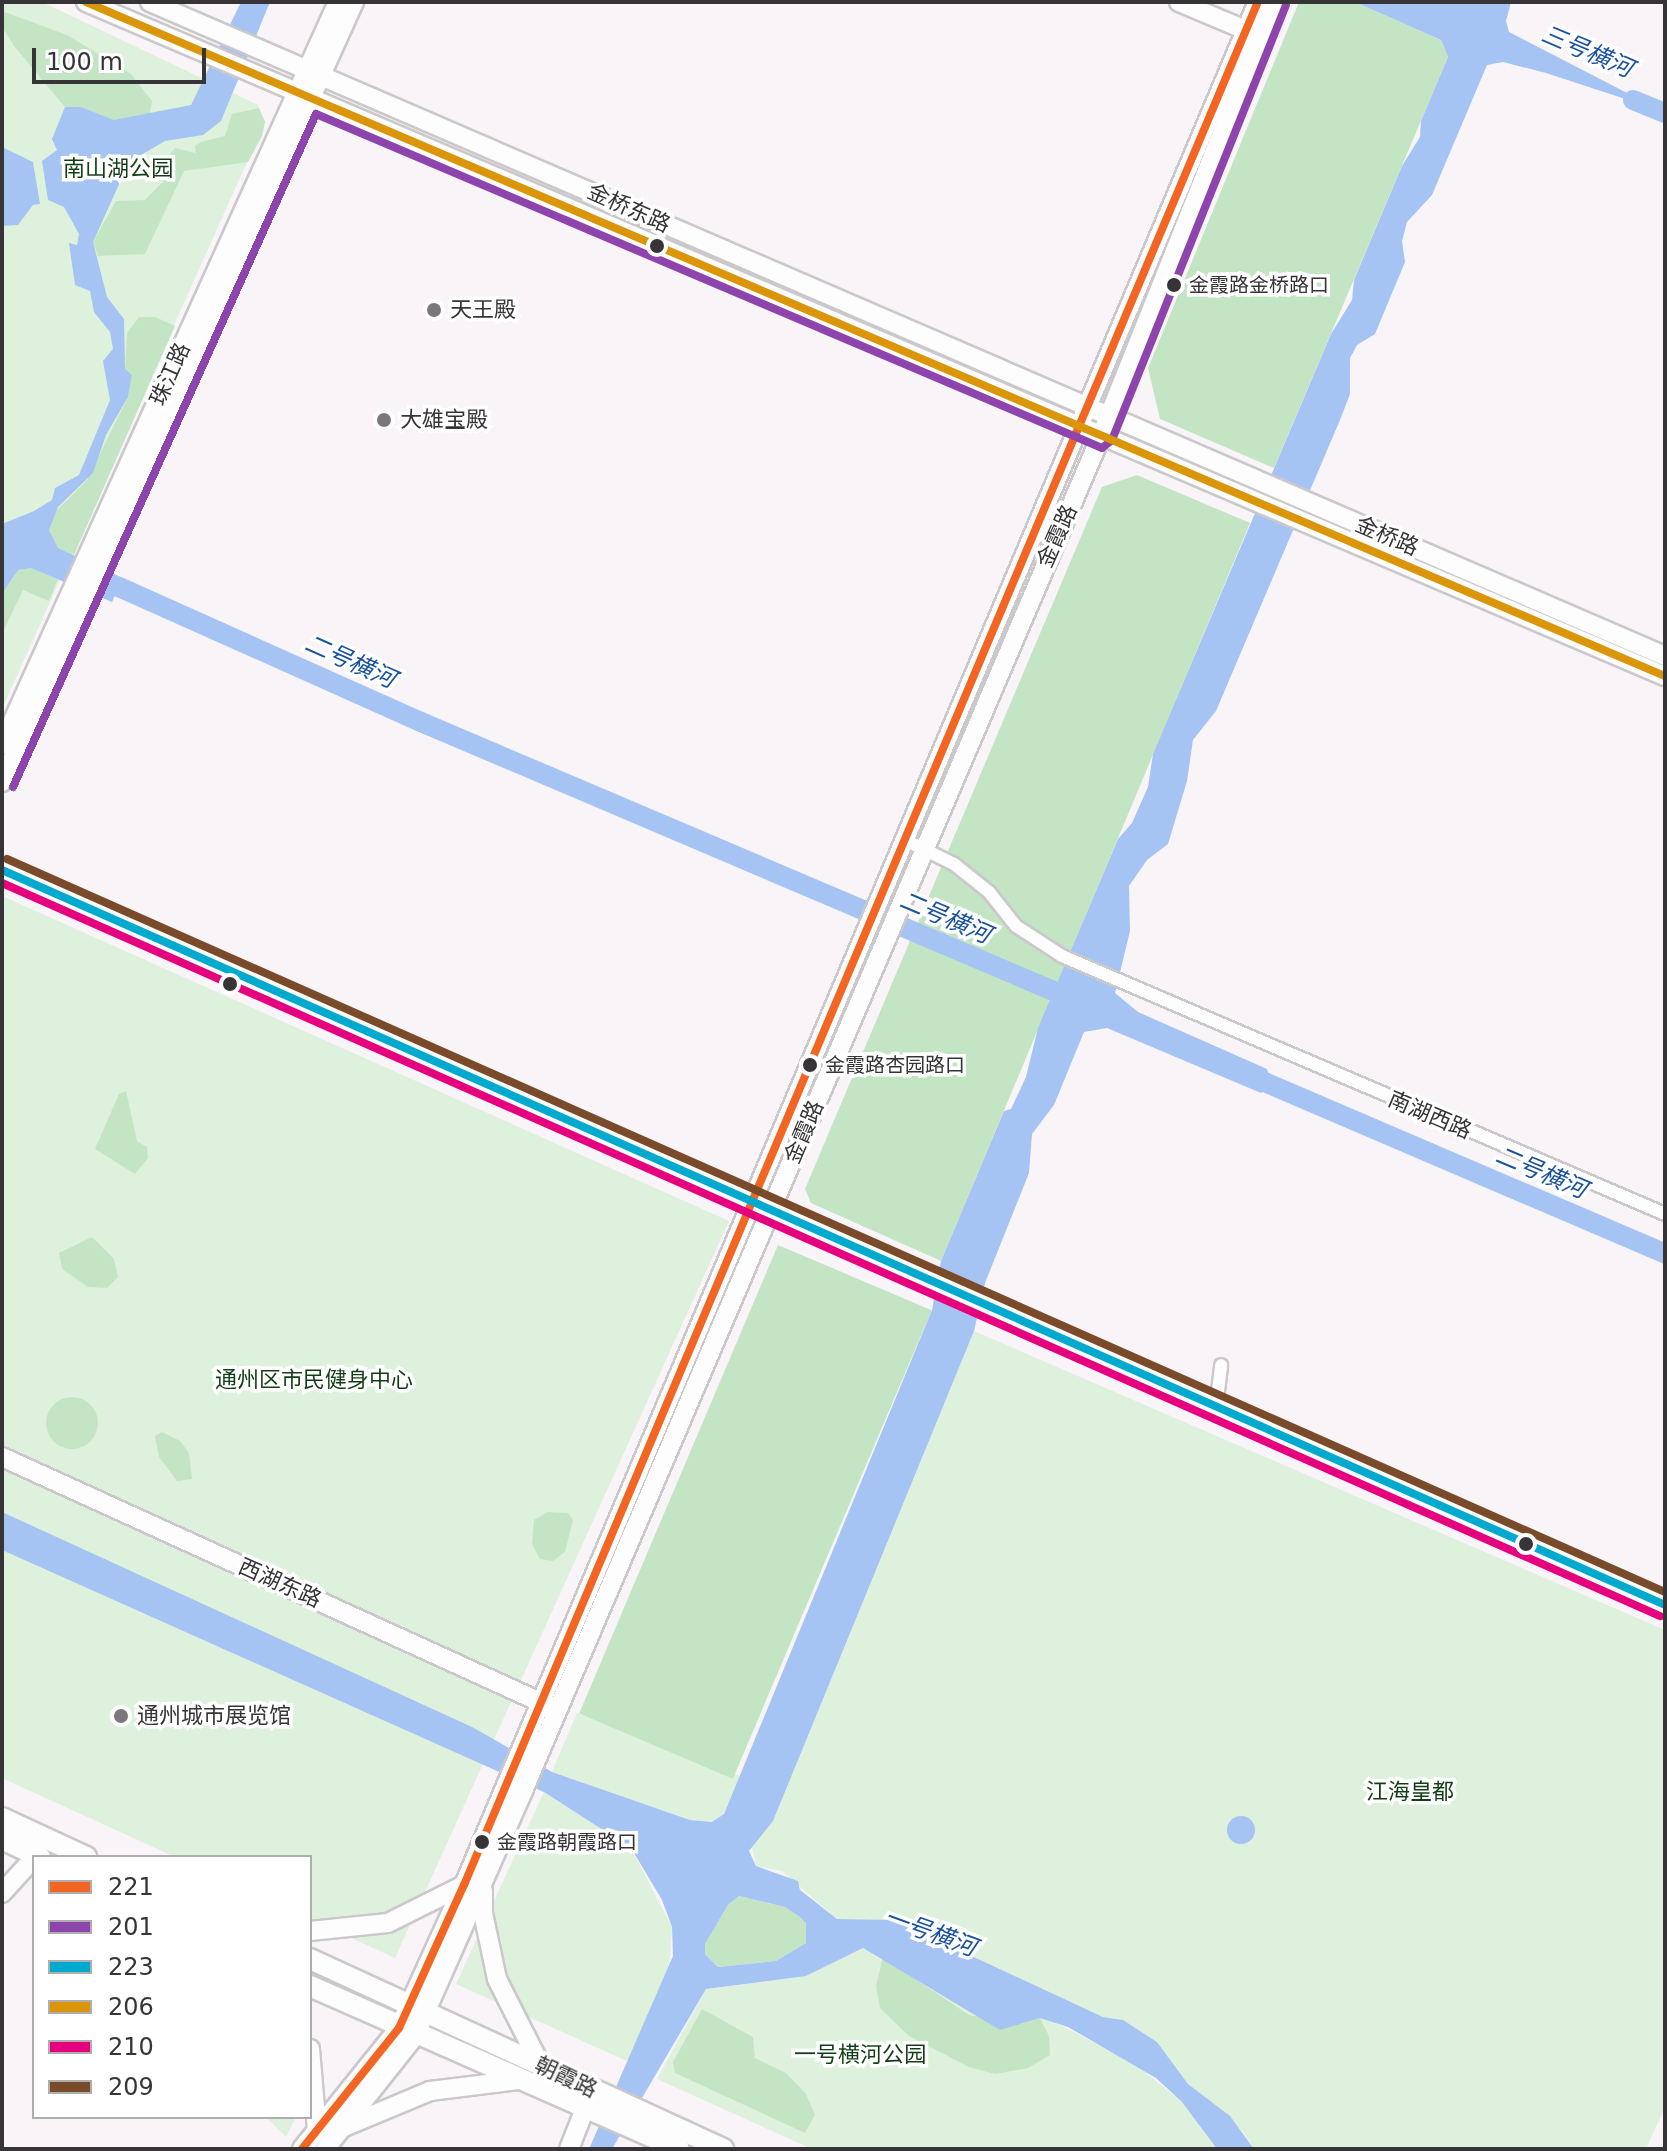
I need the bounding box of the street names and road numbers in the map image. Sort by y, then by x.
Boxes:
street label: 金桥东路 [583,178,675,238]
street label: 珠江路 [145,338,195,410]
street label: 金霞路 [1032,500,1082,572]
street label: 金桥路 [1351,511,1423,561]
street label: 南湖西路 [1384,1086,1476,1144]
street label: 金霞路 [779,1096,829,1168]
street label: 西湖东路 [234,1553,326,1613]
street label: 朝霞路 [531,2051,601,2103]

